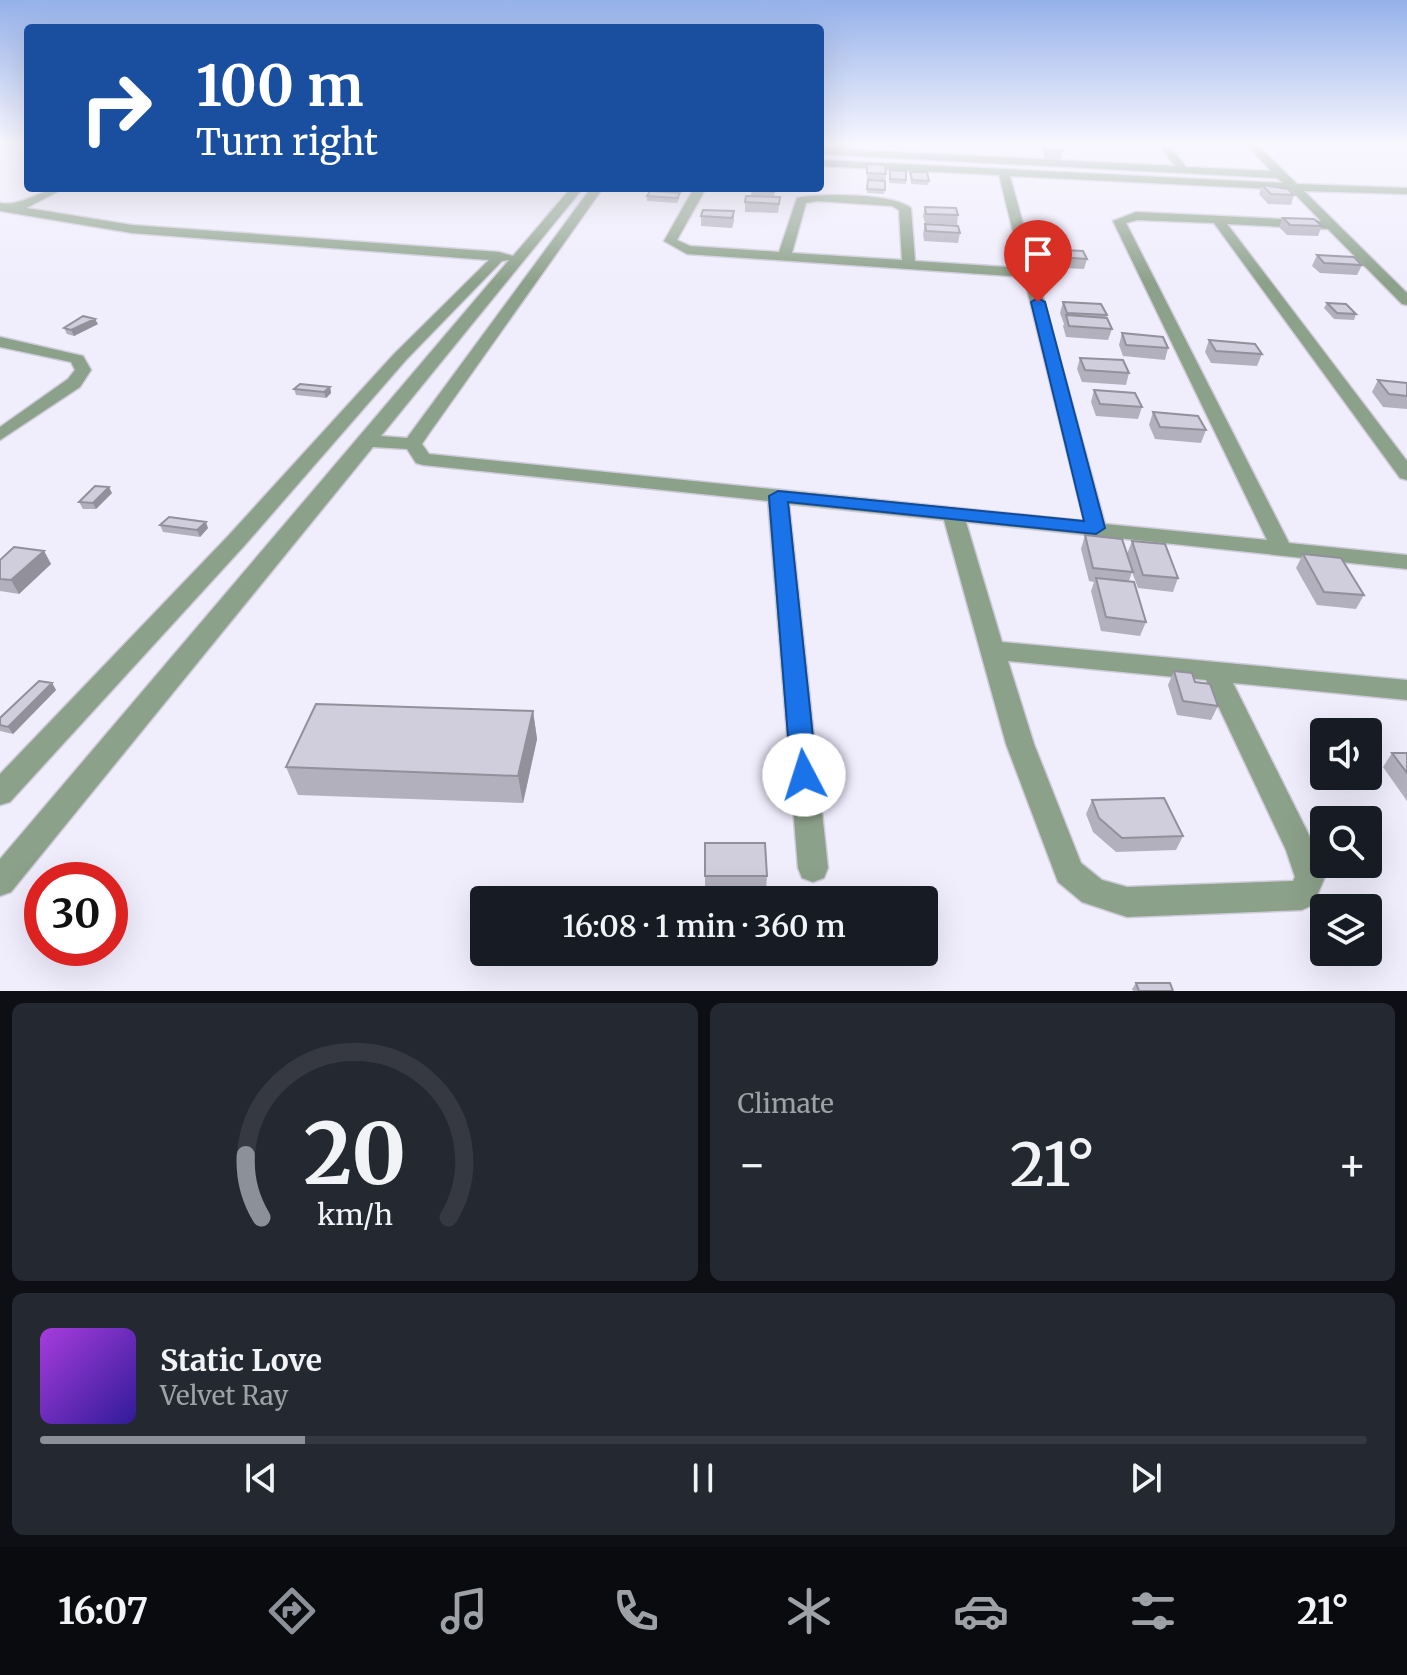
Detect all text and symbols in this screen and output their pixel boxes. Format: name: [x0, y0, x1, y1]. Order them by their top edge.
text: 100 m: [196, 51, 364, 121]
icon: right: [64, 56, 168, 160]
text: Turn right: [196, 120, 378, 165]
pin: [1004, 220, 1072, 302]
icon: arrive: [1016, 232, 1060, 276]
map controls: [1310, 718, 1382, 966]
button: sound: [1310, 718, 1382, 790]
position arrow: [762, 733, 846, 817]
button: search: [1310, 806, 1382, 878]
speed limit sign: 30: [24, 862, 128, 966]
button: layers: [1310, 894, 1382, 966]
text: 16:08 · 1 min · 360 m: [562, 907, 846, 945]
text: Climate: [738, 1087, 834, 1120]
text: 20: [303, 1102, 406, 1207]
text: 21°: [1010, 1127, 1095, 1202]
text: −: [738, 1137, 767, 1192]
text: +: [1338, 1137, 1367, 1192]
text: km/h: [317, 1197, 393, 1233]
text: Static Love: [160, 1341, 322, 1379]
text: Velvet Ray: [160, 1379, 288, 1412]
icon: previous: [239, 1456, 283, 1500]
icon: pause: [681, 1456, 725, 1500]
icon: next: [1124, 1456, 1168, 1500]
icon: directions: [264, 1583, 320, 1639]
icon: music: [436, 1583, 492, 1639]
icon: phone: [608, 1583, 664, 1639]
icon: climate: [781, 1583, 837, 1639]
icon: car: [953, 1583, 1009, 1639]
icon: filters: [1125, 1583, 1181, 1639]
text: 16:07: [58, 1589, 148, 1634]
text: 21°: [1297, 1589, 1349, 1634]

